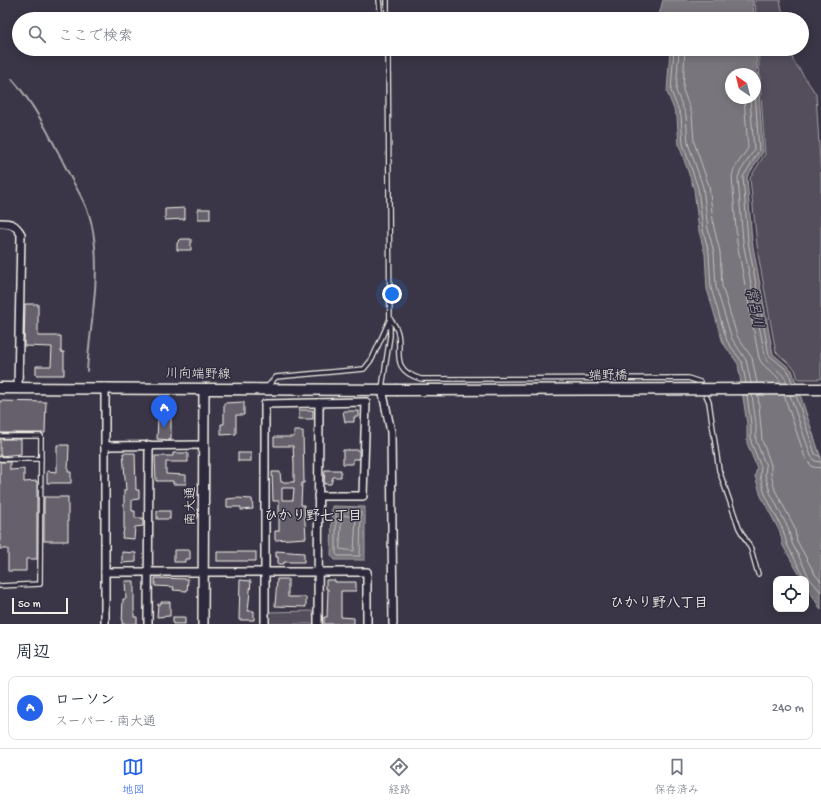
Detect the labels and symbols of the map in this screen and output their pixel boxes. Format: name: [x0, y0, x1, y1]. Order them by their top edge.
north arrow: [725, 68, 761, 104]
your location: [382, 284, 402, 304]
water label: 常呂川: [740, 285, 767, 330]
street label: 川向端野線: [165, 366, 232, 383]
street label: 端野橋: [588, 368, 628, 384]
pin: A: [151, 395, 177, 428]
street label: 南大通: [183, 486, 199, 526]
district label: ひかり野七丁目: [264, 508, 362, 526]
district label: ひかり野八丁目: [610, 595, 708, 613]
scale bar: [12, 596, 68, 615]

